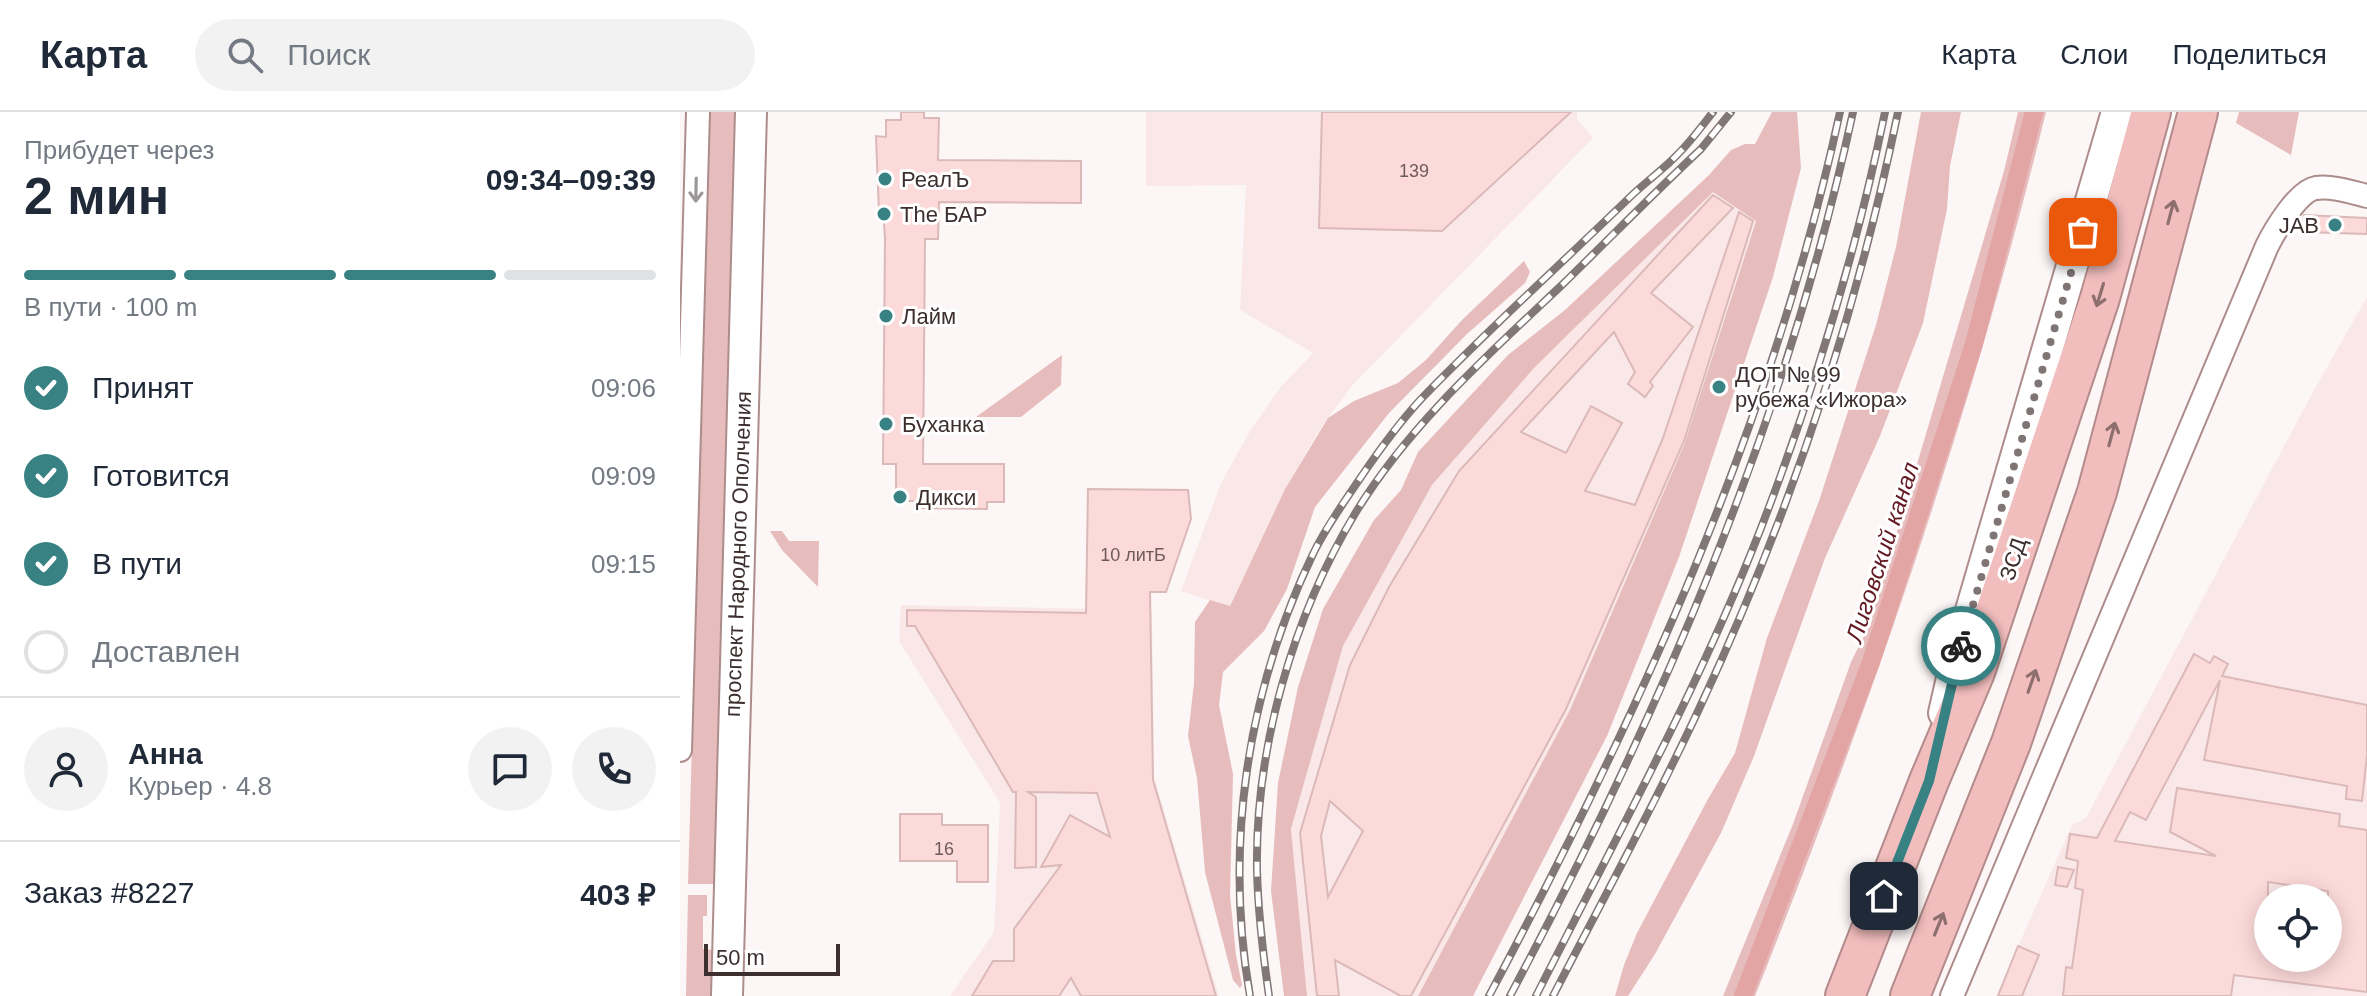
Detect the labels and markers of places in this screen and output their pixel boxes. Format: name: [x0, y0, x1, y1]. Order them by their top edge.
place label: РеалЪ: [901, 167, 969, 192]
marker: РеалЪ: [876, 170, 894, 188]
pin: [2049, 198, 2117, 266]
place label: The БАР: [900, 202, 987, 227]
marker: The БАР: [875, 205, 893, 223]
place label: JAB: [2279, 213, 2319, 238]
marker: JAB: [2326, 216, 2344, 234]
place label: Лайм: [902, 304, 956, 329]
marker: Лайм: [877, 307, 895, 325]
place label: ДОТ № 99 рубежа «Ижора»: [1735, 362, 1907, 412]
marker: ДОТ № 99 рубежа «Ижора»: [1710, 378, 1728, 396]
place label: Буханка: [902, 412, 985, 437]
marker: Буханка: [877, 415, 895, 433]
place label: Дикси: [916, 485, 976, 510]
marker: Дикси: [891, 488, 909, 506]
pin: [1850, 862, 1918, 930]

